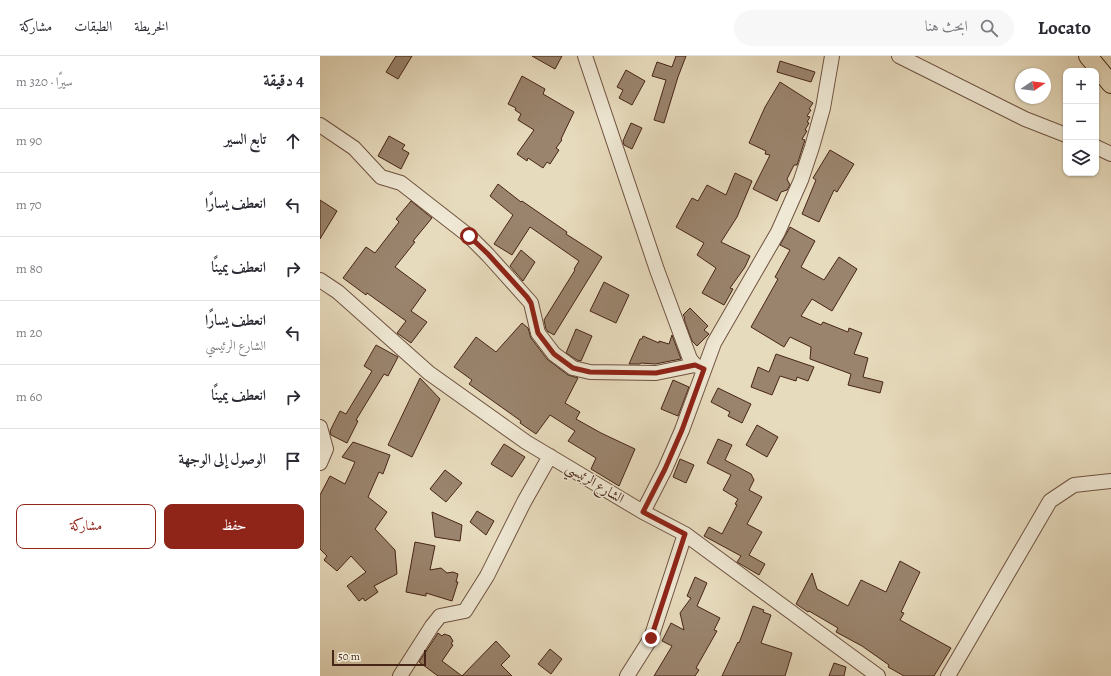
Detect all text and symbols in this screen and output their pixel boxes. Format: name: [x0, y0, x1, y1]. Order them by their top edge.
search box: [734, 10, 1014, 46]
text: Locato: [1038, 15, 1091, 41]
text: ابحث هنا: [925, 16, 968, 36]
text: مشاركة: [20, 17, 52, 36]
text: الطبقات: [74, 17, 112, 36]
text: الخريطة: [134, 17, 168, 36]
icon: search: [978, 17, 1000, 39]
north arrow: [1015, 68, 1051, 104]
map controls: [1063, 68, 1099, 176]
button: +: [1063, 68, 1099, 104]
text: 4 دقيقة: [263, 69, 304, 92]
text: سيرًا · 320 m: [16, 73, 73, 90]
button: −: [1063, 104, 1099, 140]
text: تابع السير: [224, 129, 266, 149]
icon: ahead: [282, 130, 304, 152]
text: 90 m: [16, 132, 42, 149]
button: layers: [1063, 140, 1099, 176]
text: انعطف يسارًا: [205, 193, 266, 213]
icon: left: [282, 194, 304, 216]
text: 70 m: [16, 196, 42, 213]
route start: [460, 227, 478, 245]
text: انعطف يمينًا: [211, 257, 266, 277]
icon: right: [282, 258, 304, 280]
text: 80 m: [16, 260, 43, 277]
text: انعطف يسارًا: [205, 310, 266, 330]
icon: left: [282, 322, 304, 344]
text: 20 m: [16, 324, 43, 341]
text: الشارع الرئيسي: [206, 337, 266, 354]
text: انعطف يمينًا: [211, 385, 266, 405]
icon: right: [282, 386, 304, 408]
text: 60 m: [16, 388, 42, 405]
text: الوصول إلى الوجهة: [179, 449, 266, 469]
icon: arrive: [282, 450, 304, 472]
street label: الشارع الرئيسي: [560, 458, 628, 511]
button: مشاركة: [16, 504, 156, 549]
button: حفظ: [164, 504, 304, 549]
route end: [642, 629, 660, 647]
scale bar: [332, 648, 426, 667]
text: 50 m: [338, 649, 360, 664]

